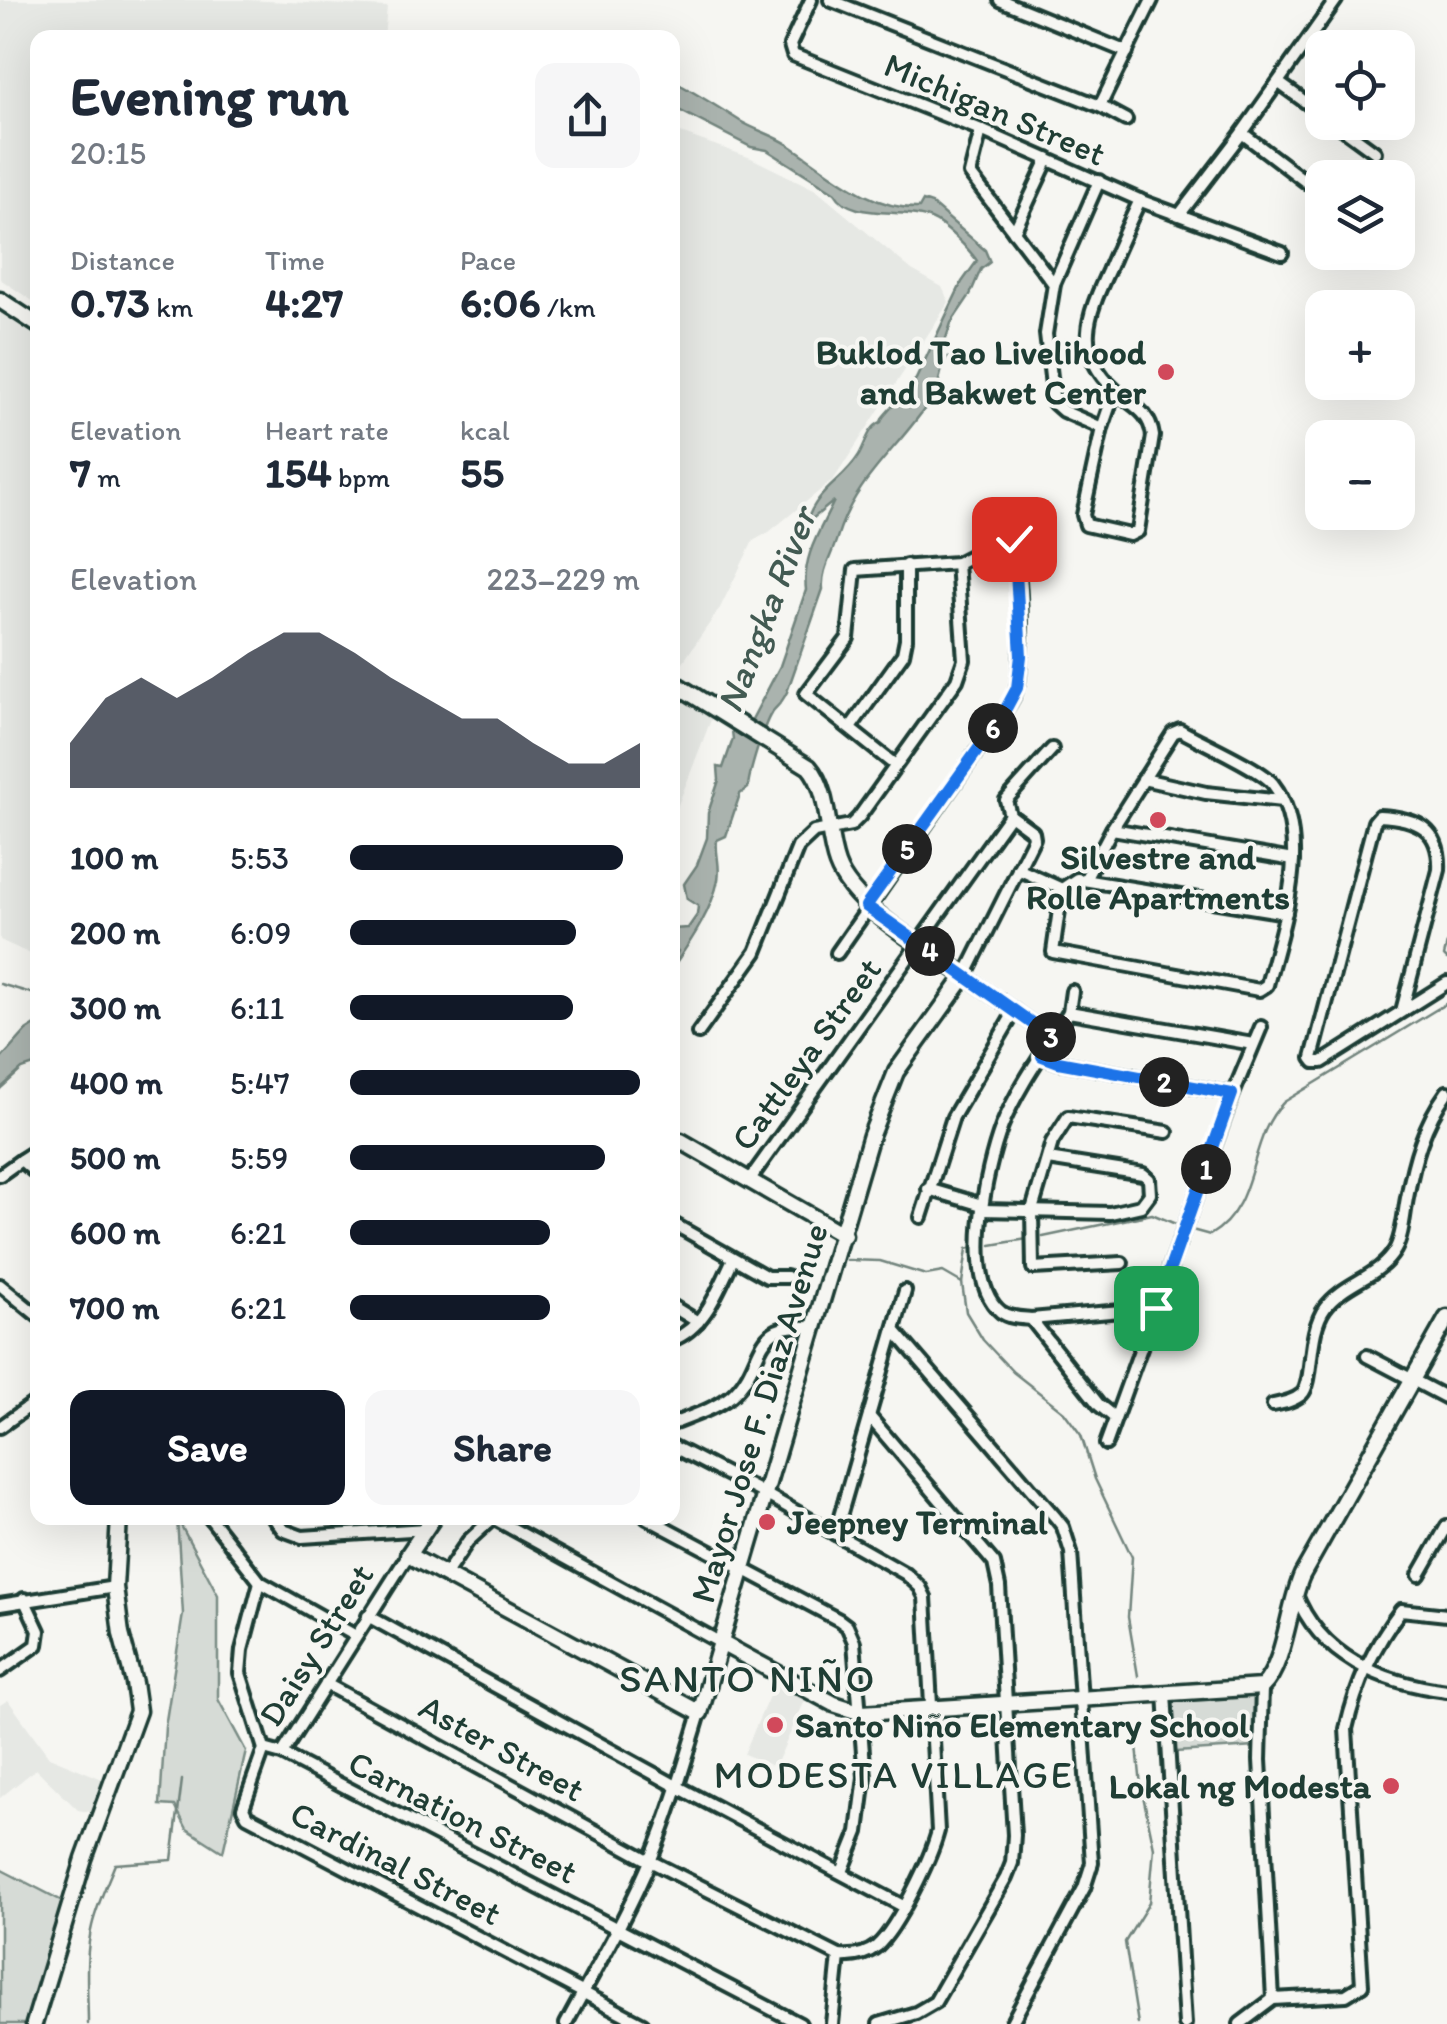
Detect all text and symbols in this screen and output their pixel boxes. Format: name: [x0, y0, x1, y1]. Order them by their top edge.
map controls: [1305, 30, 1415, 530]
button: locate: [1305, 30, 1415, 140]
street label: Michigan Street: [878, 43, 1112, 175]
text: Evening run: [70, 63, 349, 129]
button: share: [535, 63, 640, 168]
text: 20:15: [70, 134, 146, 172]
button: layers: [1305, 160, 1415, 270]
text: Distance: [70, 243, 175, 277]
text: Time: [265, 243, 325, 277]
text: Pace: [460, 243, 516, 277]
text: 0.73: [70, 277, 150, 328]
text: 4:27: [265, 277, 343, 328]
text: 6:06: [460, 277, 541, 328]
text: km: [150, 290, 193, 324]
text: /km: [541, 290, 596, 324]
button: +: [1305, 290, 1415, 400]
place label: Buklod Tao Livelihood and Bakwet Center: [816, 331, 1147, 413]
marker: Buklod Tao Livelihood and Bakwet Center: [1155, 361, 1177, 383]
text: Elevation: [70, 413, 181, 447]
text: Heart rate: [265, 413, 389, 447]
text: kcal: [460, 413, 510, 447]
button: −: [1305, 420, 1415, 530]
text: 7: [70, 447, 91, 498]
text: 154: [265, 447, 332, 498]
text: 55: [460, 447, 504, 498]
text: m: [91, 460, 121, 494]
text: bpm: [332, 460, 390, 494]
pin: [972, 497, 1057, 582]
water label: Nangka River: [706, 498, 827, 719]
icon: check: [987, 512, 1042, 567]
text: Elevation: [70, 560, 197, 598]
text: 223–229 m: [487, 560, 640, 598]
pin: 6: [968, 703, 1018, 753]
text: 6: [986, 711, 1000, 745]
marker: Silvestre and Rolle Apartments: [1147, 809, 1169, 831]
pin: 5: [882, 824, 932, 874]
text: 5: [900, 832, 914, 866]
place label: Silvestre and Rolle Apartments: [1026, 836, 1290, 918]
text: 100 m: [70, 839, 158, 877]
text: 5:53: [230, 839, 289, 877]
text: 200 m: [70, 914, 160, 952]
text: 6:09: [230, 914, 291, 952]
pin: 4: [905, 926, 955, 976]
text: 4: [922, 934, 938, 968]
street label: Cattleya Street: [722, 950, 890, 1158]
text: 300 m: [70, 989, 161, 1027]
text: 6:11: [230, 989, 284, 1027]
pin: 3: [1026, 1012, 1076, 1062]
text: 3: [1043, 1020, 1059, 1054]
pin: 2: [1139, 1057, 1189, 1107]
text: 400 m: [70, 1064, 163, 1102]
text: 5:47: [230, 1064, 290, 1102]
text: 2: [1157, 1065, 1171, 1099]
text: 500 m: [70, 1139, 160, 1177]
text: 5:59: [230, 1139, 288, 1177]
pin: 1: [1181, 1144, 1231, 1194]
text: 1: [1200, 1152, 1213, 1186]
text: 600 m: [70, 1214, 160, 1252]
text: 6:21: [230, 1214, 286, 1252]
street label: Mayor Jose F. Diaz Avenue: [681, 1218, 837, 1608]
pin: [1114, 1266, 1199, 1351]
icon: arrive: [1129, 1281, 1184, 1336]
text: 700 m: [70, 1289, 159, 1327]
text: 6:21: [230, 1289, 286, 1327]
button: Save: [70, 1390, 345, 1505]
button: Share: [365, 1390, 640, 1505]
place label: Jeepney Terminal: [786, 1501, 1048, 1543]
marker: Jeepney Terminal: [756, 1511, 778, 1533]
street label: Daisy Street: [250, 1556, 382, 1734]
district label: SANTO NIÑO: [619, 1654, 877, 1702]
street label: Aster Street: [412, 1685, 592, 1811]
place label: Santo Niño Elementary School: [795, 1704, 1249, 1746]
marker: Santo Niño Elementary School: [764, 1714, 786, 1736]
street label: Carnation Street: [341, 1741, 585, 1893]
district label: MODESTA VILLAGE: [714, 1752, 1074, 1798]
place label: Lokal ng Modesta: [1109, 1765, 1372, 1807]
marker: Lokal ng Modesta: [1380, 1775, 1402, 1797]
street label: Cardinal Street: [283, 1792, 509, 1934]

